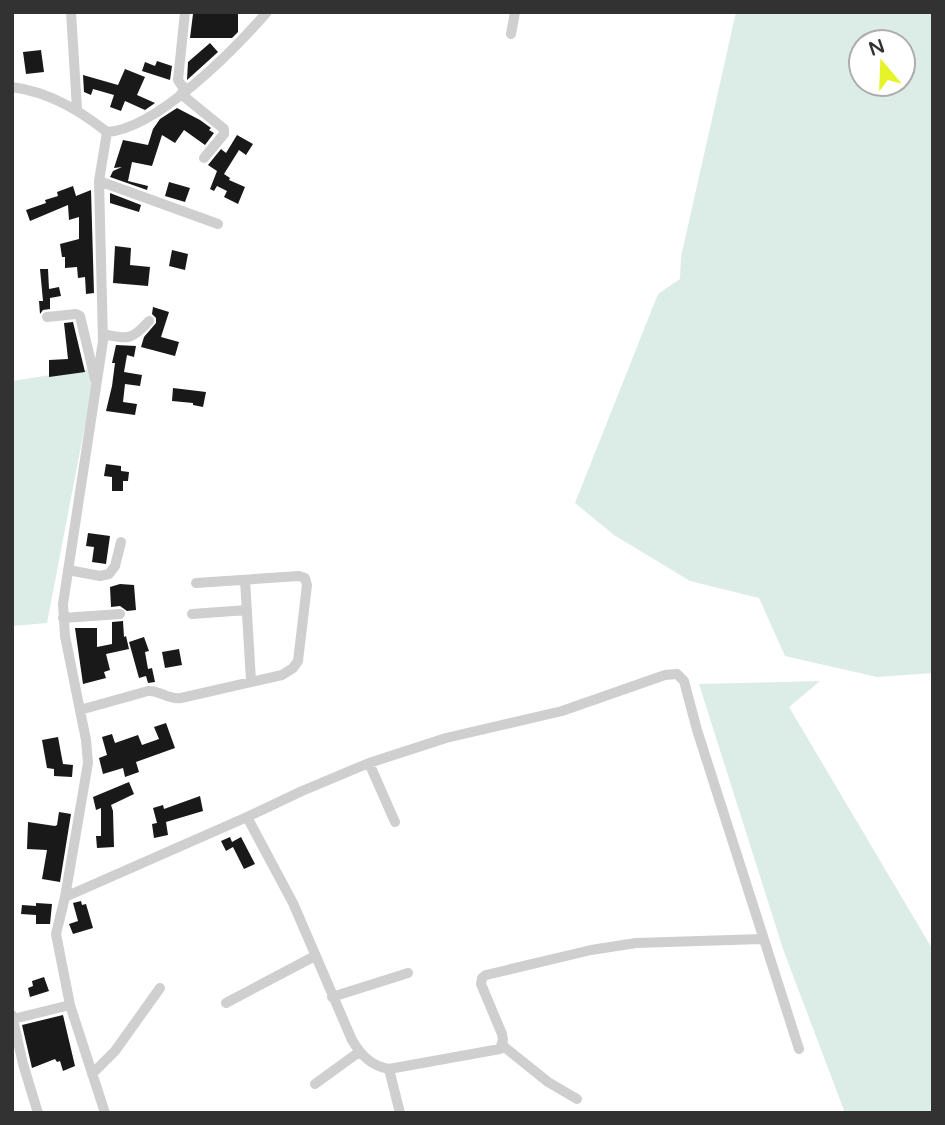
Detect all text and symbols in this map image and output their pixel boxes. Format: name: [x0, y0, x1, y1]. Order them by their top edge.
north arrow: [847, 28, 917, 98]
text: N: [866, 35, 888, 61]

